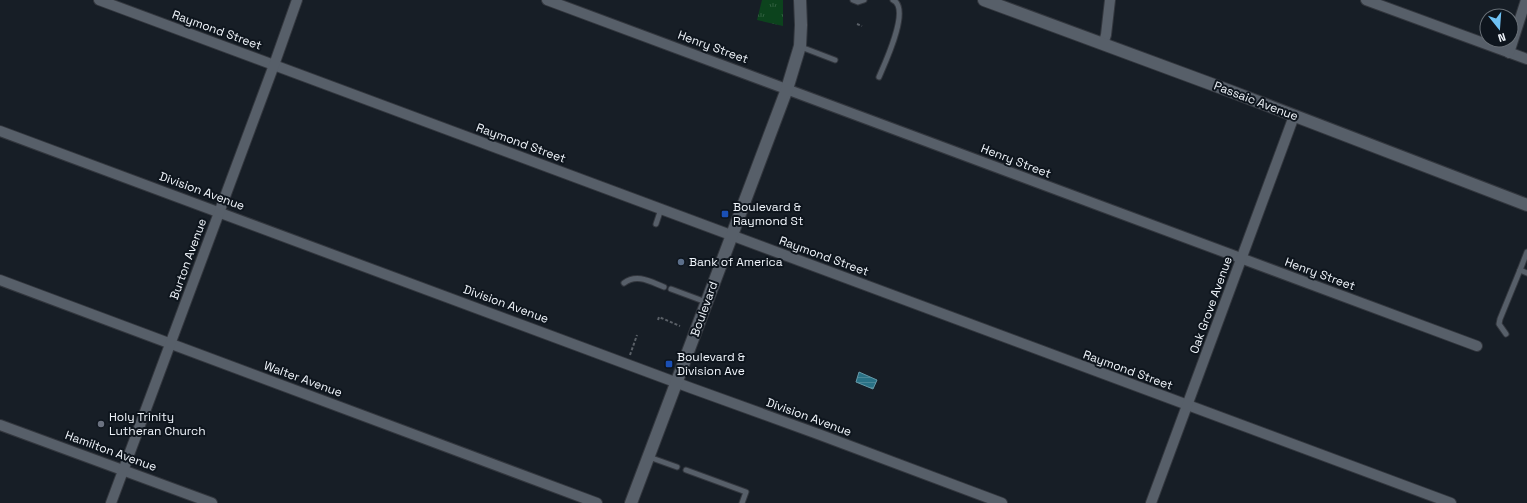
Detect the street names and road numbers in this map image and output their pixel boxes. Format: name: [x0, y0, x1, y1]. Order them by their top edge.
street label: Raymond Street: [170, 6, 264, 54]
street label: Henry Street: [676, 27, 750, 67]
street label: Passaic Avenue: [1212, 78, 1300, 124]
street label: Raymond Street: [474, 119, 568, 167]
street label: Henry Street: [979, 140, 1053, 182]
street label: Division Avenue: [157, 168, 247, 214]
street label: Burton Avenue: [166, 216, 210, 302]
street label: Raymond Street: [777, 232, 871, 280]
street label: Oak Grove Avenue: [1186, 254, 1236, 356]
street label: Henry Street: [1283, 254, 1357, 294]
street label: Boulevard: [687, 279, 721, 339]
street label: Division Avenue: [461, 281, 551, 327]
street label: Raymond Street: [1081, 346, 1175, 394]
street label: Walter Avenue: [262, 357, 344, 401]
street label: Division Avenue: [764, 394, 854, 440]
street label: Hamilton Avenue: [63, 427, 159, 475]

